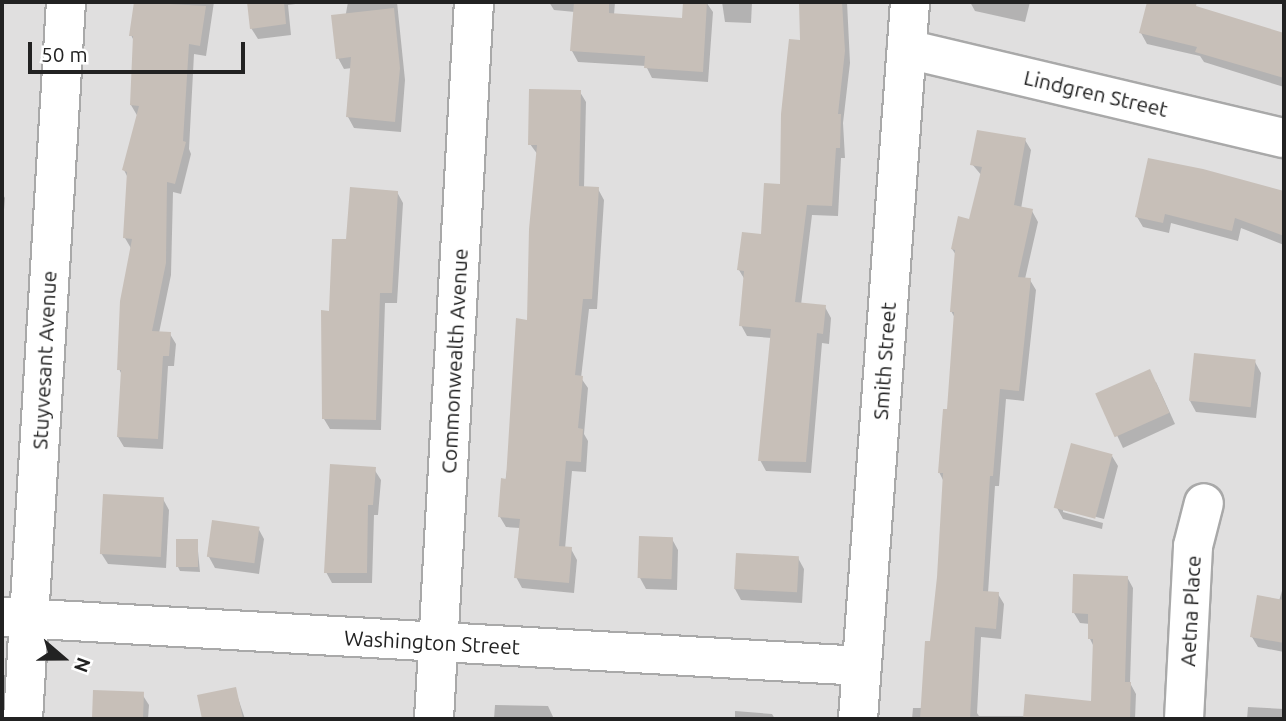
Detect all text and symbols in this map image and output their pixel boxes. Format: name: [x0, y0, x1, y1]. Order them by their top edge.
scale bar: [32, 28, 248, 72]
text: 50 m: [41, 42, 88, 66]
street label: Lindgren Street: [1021, 64, 1171, 122]
street label: Commonwealth Avenue: [436, 248, 472, 474]
street label: Stuyvesant Avenue: [27, 270, 61, 450]
street label: Smith Street: [867, 301, 901, 421]
street label: Aetna Place: [1175, 555, 1205, 667]
north arrow: [28, 623, 98, 693]
street label: Washington Street: [343, 625, 521, 659]
text: N: [70, 655, 95, 676]

